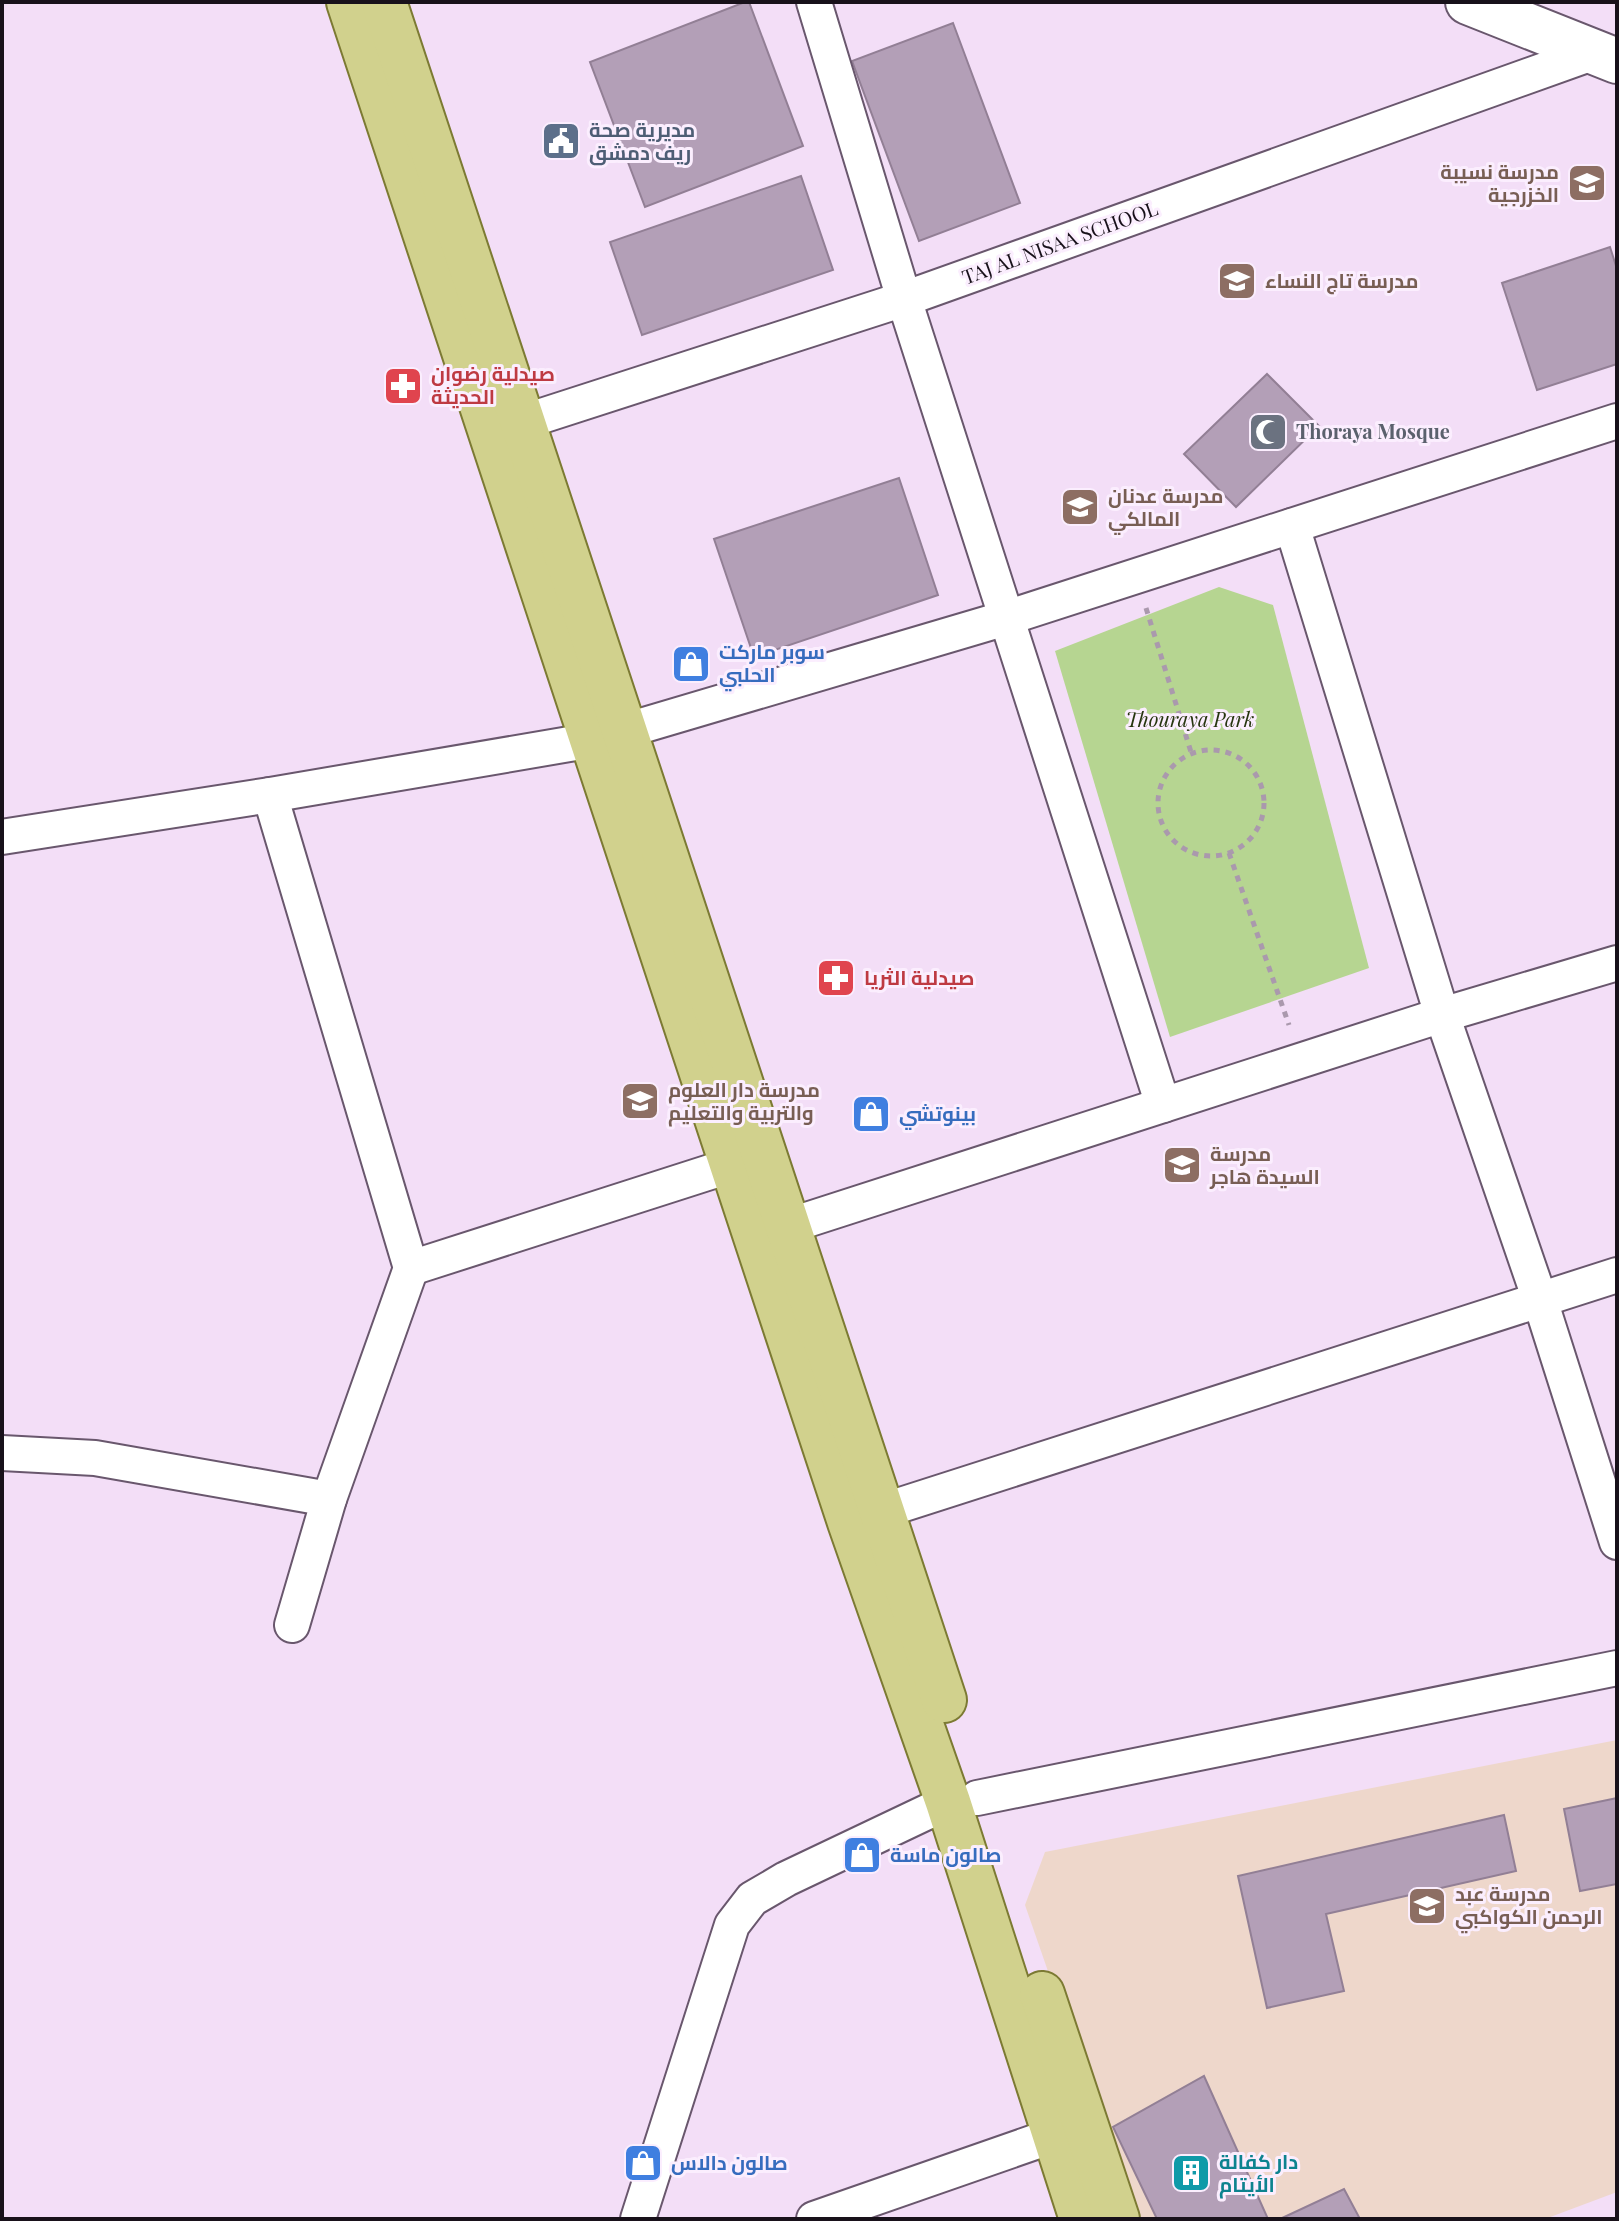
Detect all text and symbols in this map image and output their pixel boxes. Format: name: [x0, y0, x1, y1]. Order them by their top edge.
place label: مديرية صحة ريف دمشق: [589, 115, 695, 166]
public building icon: مديرية صحة ريف دمشق: [540, 120, 582, 162]
place label: مدرسة نسيبة الخزرجية: [1440, 157, 1559, 207]
school or university icon: مدرسة نسيبة الخزرجية: [1566, 162, 1608, 204]
street label: TAJ AL NISAA SCHOOL: [958, 194, 1161, 290]
school or university icon: مدرسة تاج النساء: [1216, 260, 1258, 302]
place label: مدرسة تاج النساء: [1265, 266, 1419, 295]
place label: صيدلية رضوان الحديثة: [431, 359, 555, 409]
pharmacy icon: صيدلية رضوان الحديثة: [382, 365, 424, 407]
mosque icon: Thoraya Mosque: [1247, 411, 1289, 453]
place label: Thoraya Mosque: [1296, 417, 1450, 444]
place label: مدرسة عدنان المالكي: [1108, 481, 1223, 535]
school or university icon: مدرسة عدنان المالكي: [1059, 486, 1101, 528]
place label: سوبر ماركت الحلبي: [719, 637, 825, 692]
shop icon: سوبر ماركت الحلبي: [670, 643, 712, 685]
park label: Thouraya Park: [1126, 705, 1254, 732]
pharmacy icon: صيدلية الثريا: [815, 957, 857, 999]
place label: صيدلية الثريا: [864, 963, 974, 990]
place label: مدرسة دار العلوم والتربية والتعليم: [668, 1075, 820, 1127]
school or university icon: مدرسة دار العلوم والتربية والتعليم: [619, 1080, 661, 1122]
shop icon: بينوتشي: [850, 1093, 892, 1135]
place label: بينوتشي: [899, 1099, 976, 1130]
place label: مدرسة السيدة هاجر: [1209, 1139, 1320, 1189]
school or university icon: مدرسة السيدة هاجر: [1161, 1144, 1203, 1186]
shop icon: صالون ماسة: [841, 1834, 883, 1876]
place label: صالون ماسة: [890, 1840, 1002, 1867]
place label: مدرسة عبد الرحمن الكواكبي: [1455, 1879, 1602, 1934]
school or university icon: مدرسة عبد الرحمن الكواكبي: [1406, 1885, 1448, 1927]
shop icon: صالون دالاس: [622, 2142, 664, 2184]
place label: دار كفالة الأيتام: [1219, 2147, 1298, 2199]
place label: صالون دالاس: [671, 2148, 788, 2175]
building icon: دار كفالة الأيتام: [1170, 2152, 1212, 2194]

